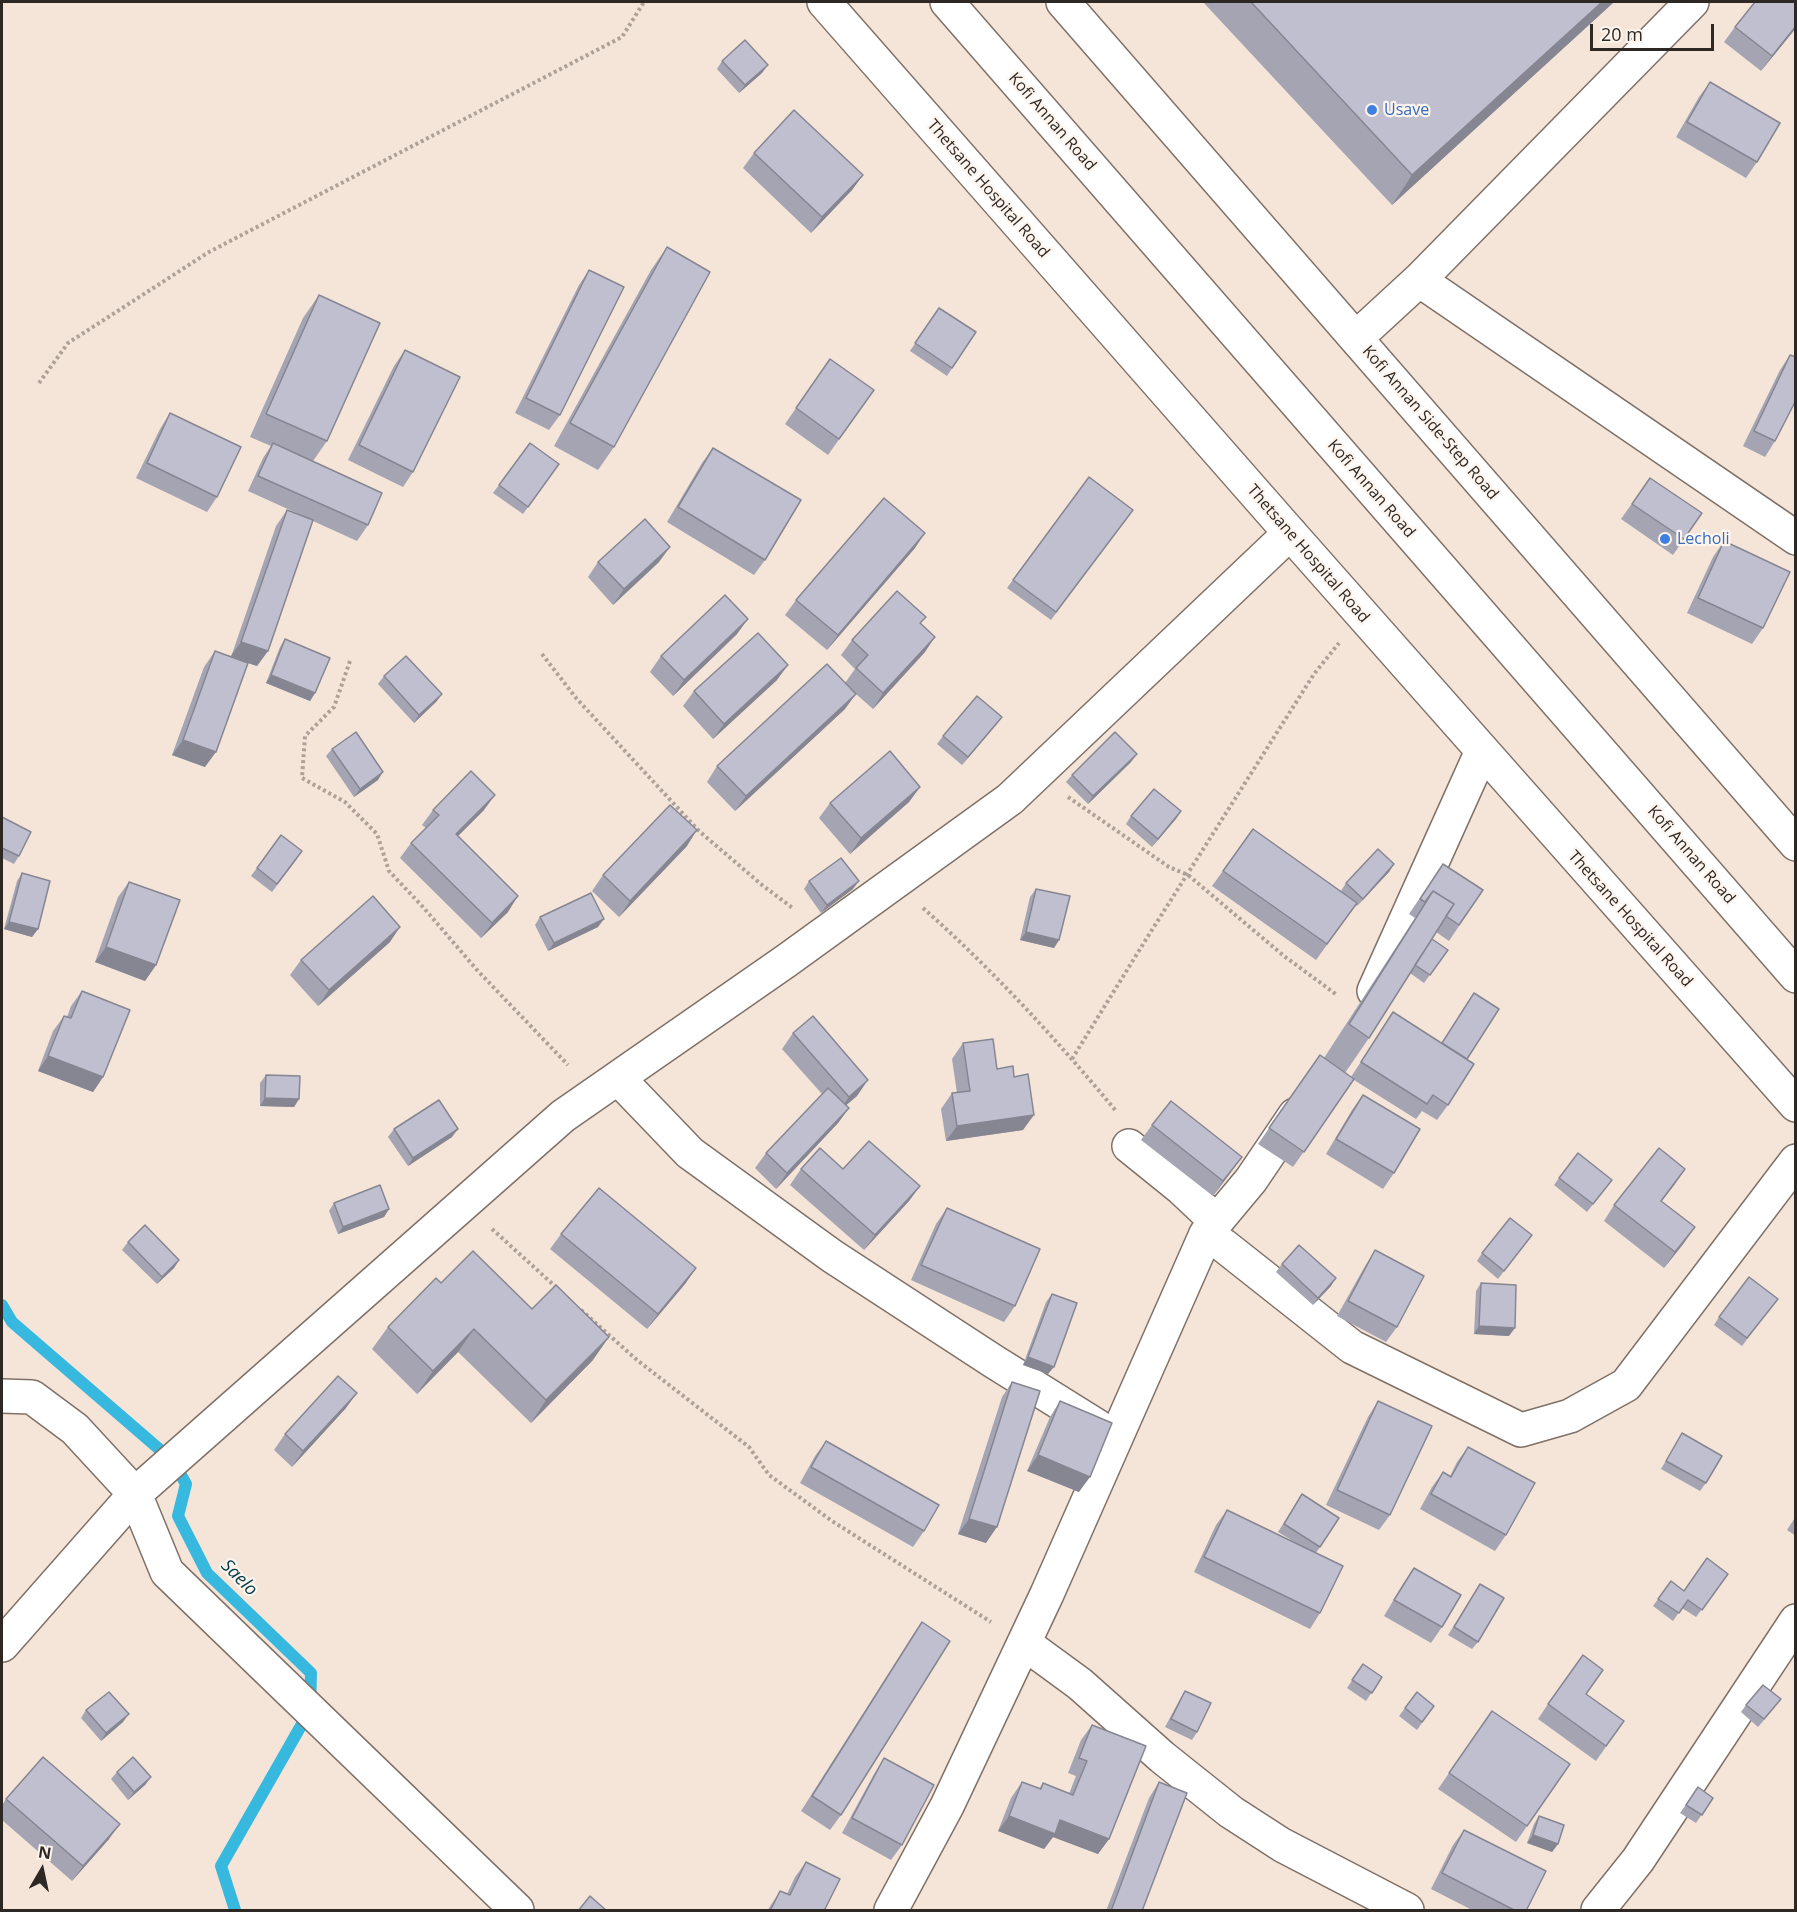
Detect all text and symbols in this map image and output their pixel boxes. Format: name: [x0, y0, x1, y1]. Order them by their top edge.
scale bar: [1593, 12, 1718, 50]
text: 20 m: [1601, 22, 1643, 46]
street label: Kofi Annan Road: [1004, 69, 1100, 175]
place label: Usave: [1384, 100, 1429, 120]
marker: Usave: [1365, 103, 1379, 117]
street label: Thetsane Hospital Road: [923, 116, 1053, 262]
street label: Kofi Annan Side-Step Road: [1358, 342, 1502, 504]
street label: Kofi Annan Road: [1323, 436, 1419, 542]
street label: Thetsane Hospital Road: [1243, 481, 1373, 627]
place label: Lecholi: [1677, 529, 1730, 549]
marker: Lecholi: [1658, 532, 1672, 546]
street label: Kofi Annan Road: [1643, 802, 1739, 908]
street label: Thetsane Hospital Road: [1564, 847, 1696, 991]
water label: Saelo: [216, 1555, 262, 1601]
north arrow: [12, 1840, 72, 1900]
text: N: [37, 1840, 53, 1864]

